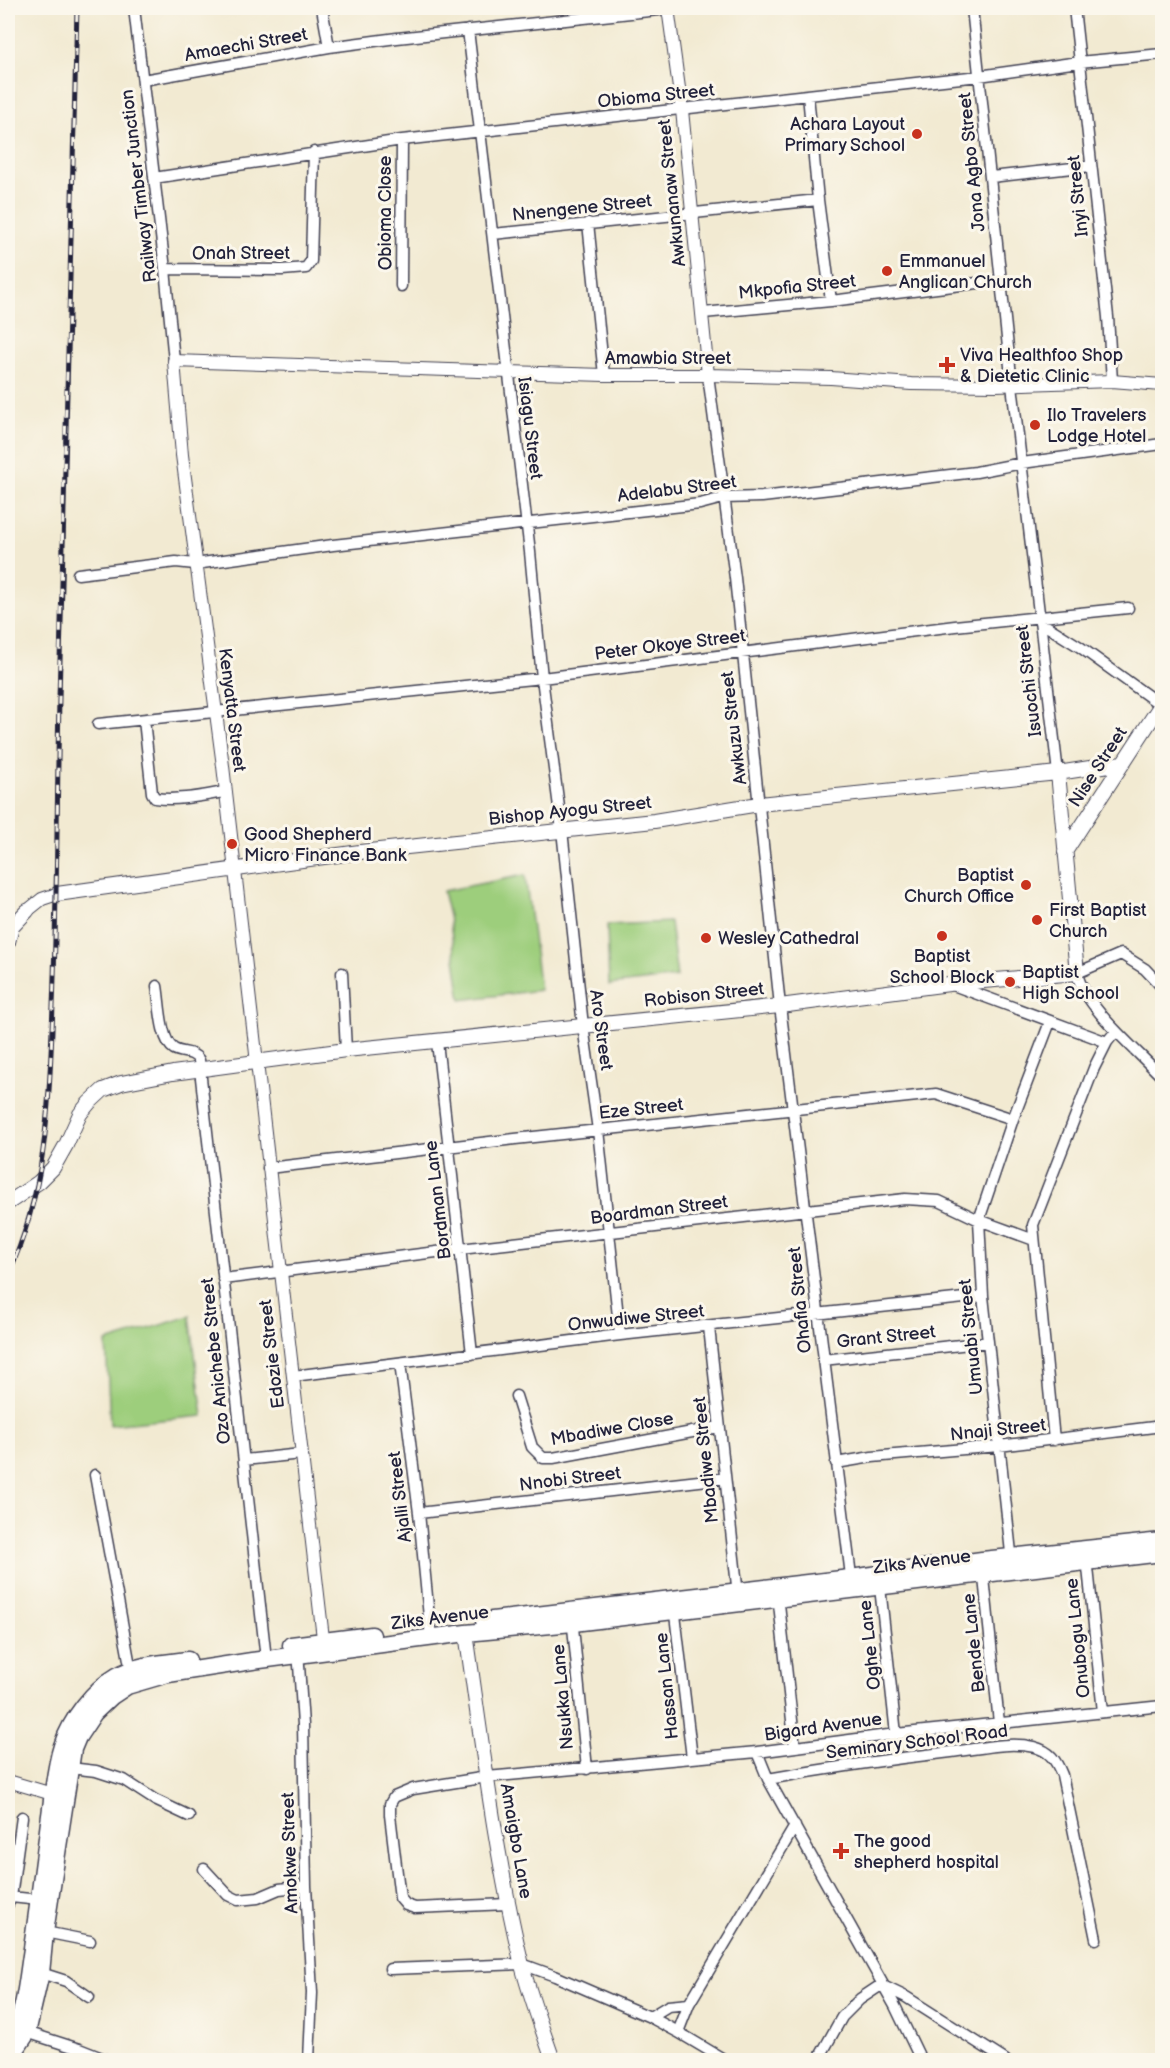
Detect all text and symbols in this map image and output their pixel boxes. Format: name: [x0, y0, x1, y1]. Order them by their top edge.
street label: Amaechi Street: [183, 24, 310, 66]
street label: Obioma Street: [597, 79, 716, 113]
street label: Railway Timber Junction: [117, 88, 161, 284]
street label: Jona Agbo Street: [954, 91, 990, 233]
place label: Achara Layout Primary School: [784, 114, 905, 156]
street label: Awkunanaw Street: [654, 118, 690, 268]
marker: Achara Layout Primary School: [910, 127, 924, 141]
street label: Inyi Street: [1063, 154, 1093, 238]
street label: Obioma Close: [375, 155, 396, 270]
street label: Nnengene Street: [511, 190, 653, 226]
street label: Onah Street: [192, 243, 290, 264]
place label: Emmanuel Anglican Church: [899, 251, 1032, 293]
marker: Emmanuel Anglican Church: [880, 264, 894, 278]
street label: Mkpofia Street: [737, 270, 857, 304]
place label: Viva Healthfoo Shop & Dietetic Clinic: [960, 345, 1123, 387]
street label: Amawbia Street: [605, 348, 732, 369]
marker: Viva Healthfoo Shop & Dietetic Clinic: [938, 356, 956, 374]
street label: Isiagu Street: [513, 375, 547, 481]
place label: Ilo Travelers Lodge Hotel: [1047, 405, 1146, 447]
marker: Ilo Travelers Lodge Hotel: [1028, 418, 1042, 432]
street label: Adelabu Street: [616, 471, 738, 507]
street label: Isuochi Street: [1012, 623, 1046, 738]
street label: Peter Okoye Street: [593, 625, 747, 665]
street label: Kenyatta Street: [214, 647, 250, 774]
street label: Awkuzu Street: [717, 670, 751, 786]
street label: Nise Street: [1064, 723, 1132, 811]
street label: Bishop Ayogu Street: [487, 792, 653, 830]
place label: Good Shepherd Micro Finance Bank: [244, 824, 407, 866]
marker: Good Shepherd Micro Finance Bank: [225, 837, 239, 851]
place label: Baptist Church Office: [904, 865, 1014, 907]
marker: Baptist Church Office: [1019, 878, 1033, 892]
place label: First Baptist Church: [1049, 900, 1147, 942]
marker: First Baptist Church: [1030, 913, 1044, 927]
place label: Wesley Cathedral: [718, 928, 859, 949]
marker: Baptist School Block: [935, 929, 949, 943]
marker: Wesley Cathedral: [699, 931, 713, 945]
place label: Baptist School Block: [890, 946, 994, 988]
place label: Baptist High School: [1022, 962, 1119, 1004]
marker: Baptist High School: [1003, 975, 1017, 989]
street label: Robison Street: [643, 978, 766, 1012]
street label: Aro Street: [585, 988, 617, 1072]
street label: Eze Street: [598, 1094, 685, 1124]
street label: Bordman Lane: [420, 1139, 456, 1261]
street label: Boardman Street: [589, 1191, 729, 1229]
street label: Ohafia Street: [784, 1245, 816, 1354]
street label: Ozo Anichebe Street: [197, 1276, 235, 1445]
street label: Umuabi Street: [954, 1278, 988, 1396]
street label: Edozie Street: [255, 1298, 289, 1410]
street label: Onwudiwe Street: [567, 1300, 706, 1336]
street label: Grant Street: [835, 1321, 937, 1353]
street label: Mbadiwe Street: [689, 1395, 723, 1524]
street label: Mbadiwe Close: [549, 1408, 675, 1450]
street label: Nnaji Street: [949, 1414, 1047, 1445]
street label: Ajalli Street: [384, 1450, 416, 1544]
street label: Nnobi Street: [518, 1462, 622, 1496]
street label: Ziks Avenue: [871, 1546, 972, 1579]
street label: Onubogu Lane: [1061, 1577, 1095, 1699]
street label: Bende Lane: [958, 1592, 990, 1694]
street label: Oghe Lane: [855, 1599, 885, 1691]
street label: Ziks Avenue: [389, 1602, 490, 1635]
street label: Hassan Lane: [651, 1631, 683, 1740]
street label: Nsukka Lane: [548, 1643, 578, 1751]
street label: Bigard Avenue: [763, 1708, 884, 1746]
street label: Seminary School Road: [825, 1720, 1009, 1764]
street label: Amaigbo Lane: [496, 1782, 537, 1901]
street label: Amokwe Street: [277, 1791, 303, 1914]
place label: The good shepherd hospital: [854, 1831, 999, 1873]
marker: The good shepherd hospital: [832, 1842, 850, 1860]

